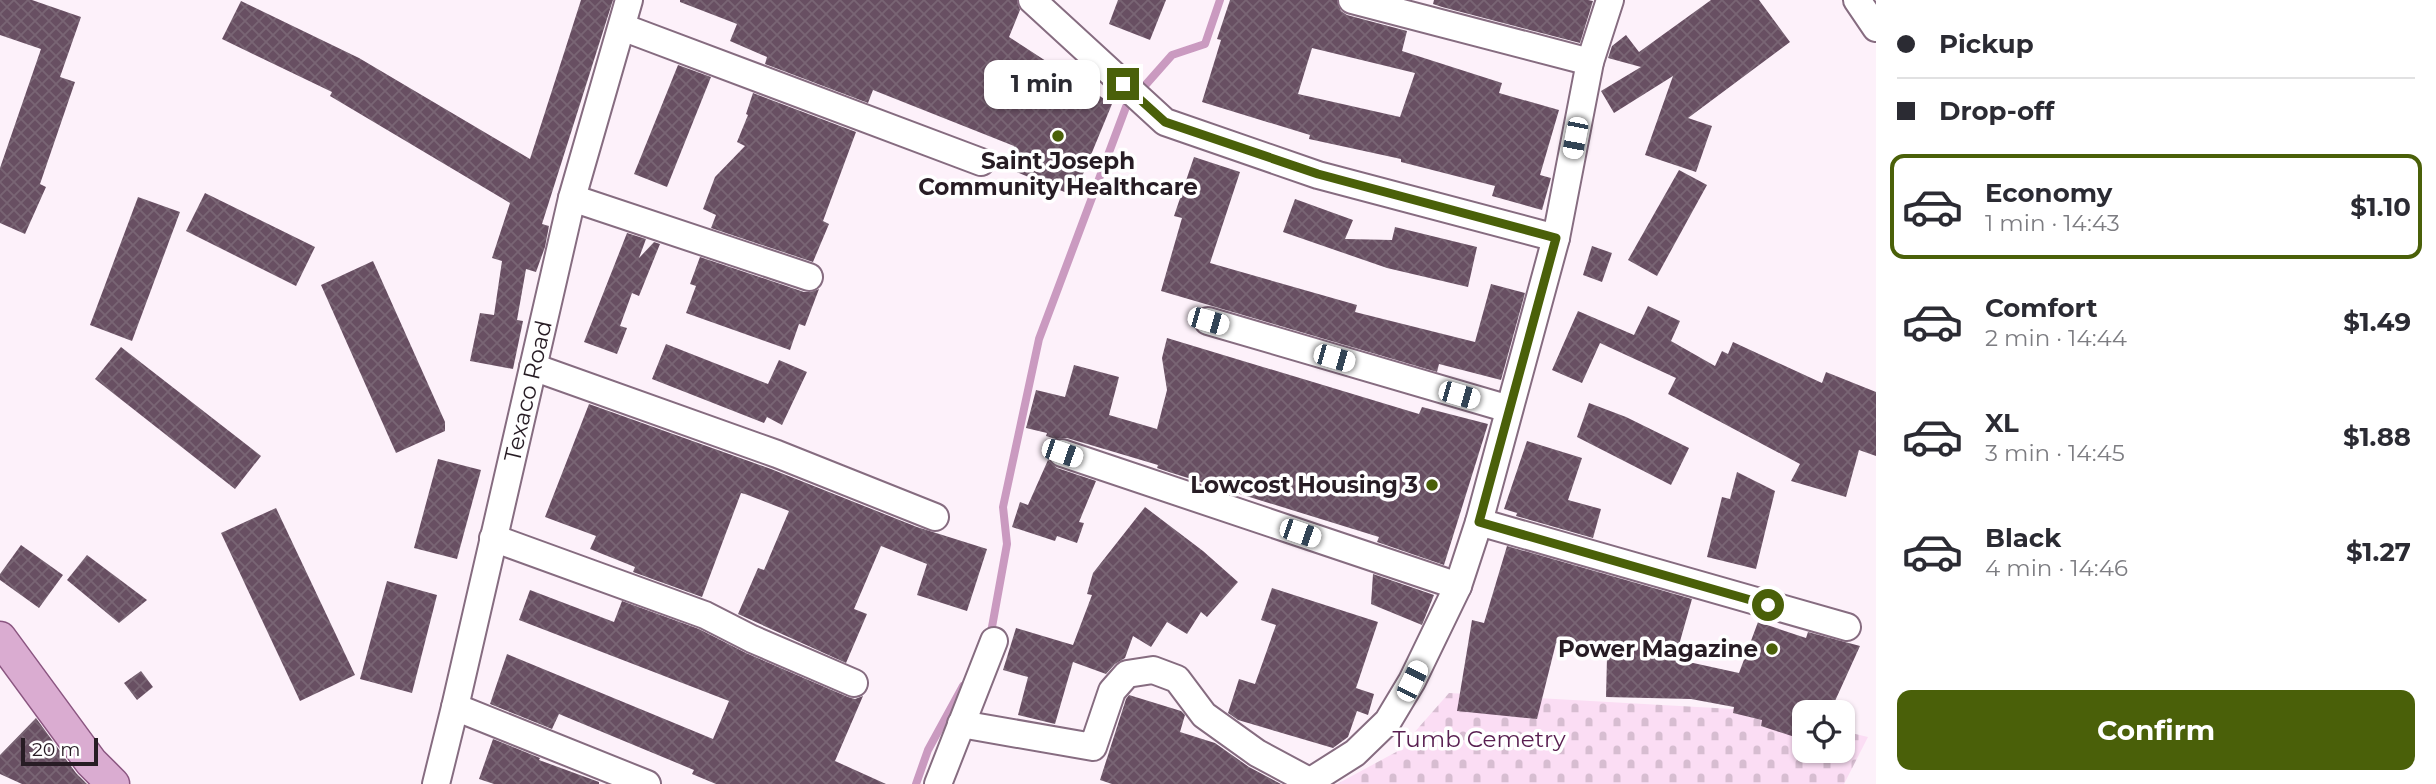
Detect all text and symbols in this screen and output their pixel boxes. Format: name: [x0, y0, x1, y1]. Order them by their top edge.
text: Pickup: [1939, 28, 2034, 60]
callout: 1 min: [983, 60, 1098, 108]
route end: [1107, 68, 1139, 100]
text: 1 min: [1011, 70, 1073, 98]
text: Drop-off: [1939, 95, 2054, 127]
car: [1561, 115, 1590, 161]
marker: Saint Joseph Community Healthcare: [1050, 128, 1066, 144]
place label: Saint Joseph Community Healthcare: [918, 147, 1198, 201]
icon: car: [1901, 175, 1964, 238]
text: Economy: [1985, 177, 2112, 209]
text: $1.10: [2350, 191, 2411, 223]
text: 1 min · 14:43: [1985, 209, 2120, 237]
icon: car: [1901, 290, 1964, 353]
text: Comfort: [1985, 292, 2097, 324]
car: [1185, 305, 1232, 337]
text: $1.49: [2343, 306, 2411, 338]
street label: Texaco Road: [498, 317, 558, 465]
text: 2 min · 14:44: [1985, 324, 2127, 352]
car: [1311, 342, 1358, 374]
car: [1436, 379, 1483, 411]
icon: car: [1901, 405, 1964, 468]
text: XL: [1985, 407, 2019, 439]
text: $1.88: [2343, 421, 2411, 453]
car: [1039, 436, 1086, 470]
text: 3 min · 14:45: [1985, 439, 2125, 467]
place label: Lowcost Housing 3: [1190, 471, 1418, 499]
marker: Lowcost Housing 3: [1424, 477, 1440, 493]
car: [1277, 516, 1324, 550]
icon: car: [1901, 520, 1964, 583]
text: Black: [1985, 522, 2061, 554]
text: $1.27: [2346, 536, 2411, 568]
text: 4 min · 14:46: [1985, 554, 2128, 582]
route start: [1752, 589, 1784, 621]
place label: Power Magazine: [1558, 635, 1758, 663]
marker: Power Magazine: [1764, 641, 1780, 657]
car: [1394, 658, 1431, 704]
button: Confirm: [1897, 690, 2415, 770]
map controls: [1792, 700, 1855, 763]
button: locate: [1792, 700, 1855, 763]
park label: Tumb Cemetry: [1392, 725, 1566, 753]
scale bar: [21, 735, 98, 767]
text: 20 m: [32, 738, 80, 761]

